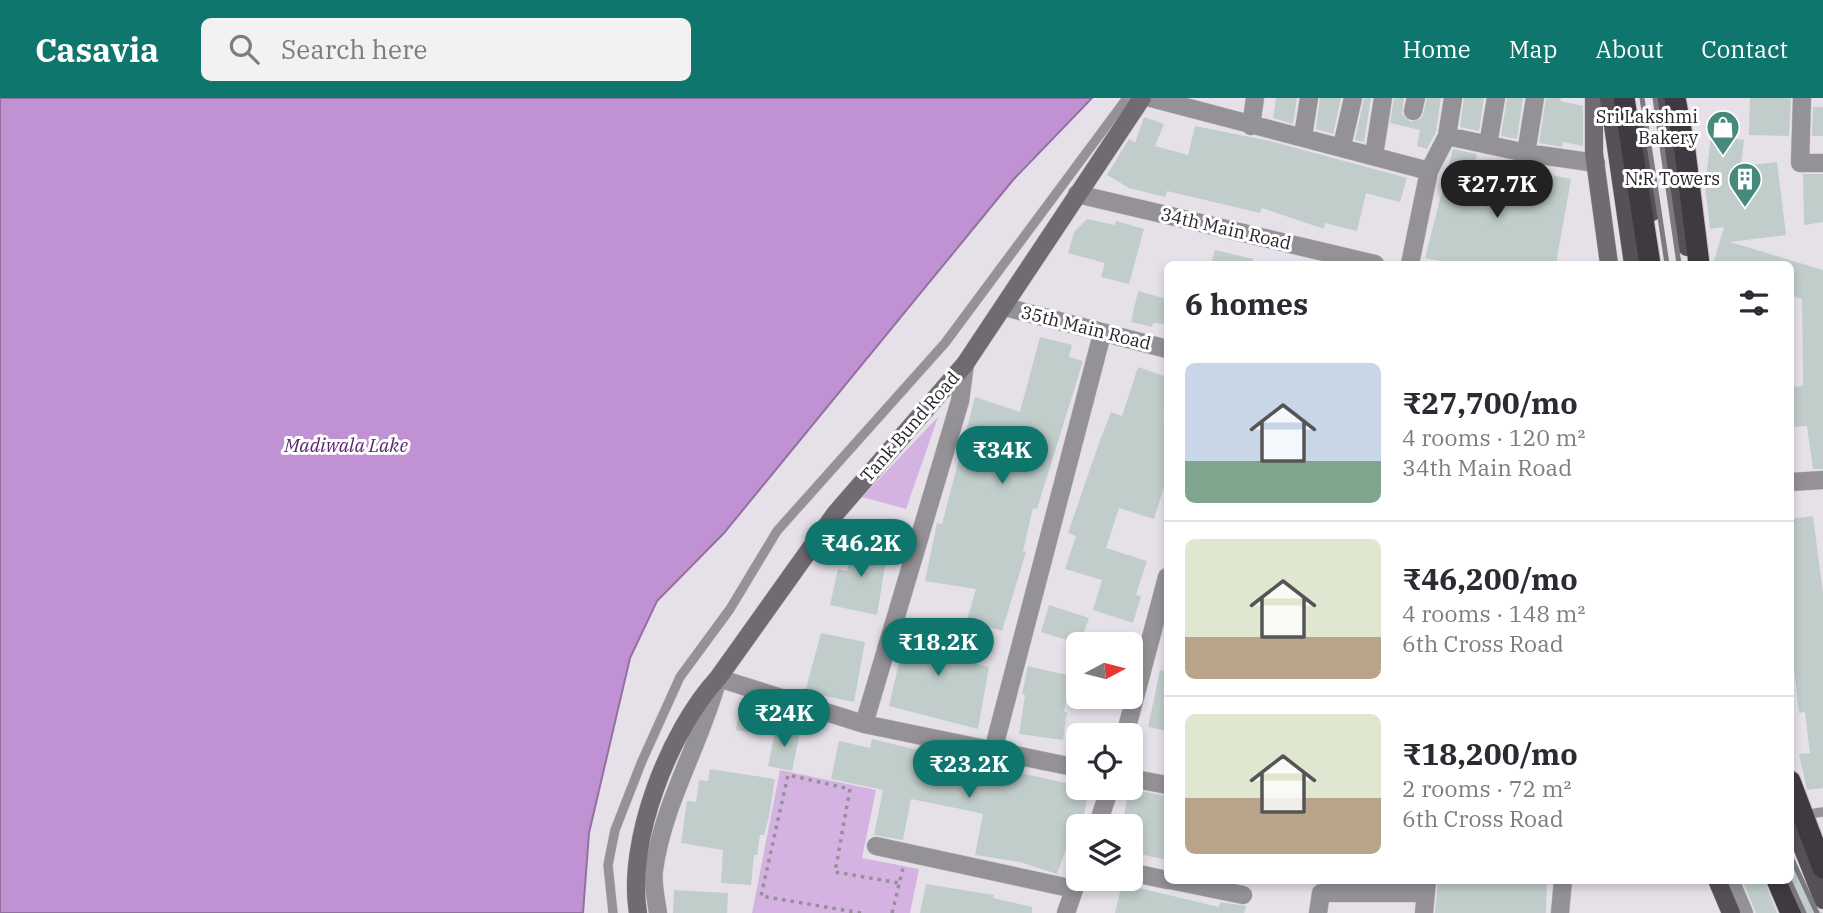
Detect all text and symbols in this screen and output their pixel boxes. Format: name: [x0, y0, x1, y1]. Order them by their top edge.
search box: [201, 18, 691, 81]
text: Casavia: [35, 28, 159, 71]
icon: search: [225, 30, 263, 68]
text: Search here: [281, 32, 427, 66]
text: Home: [1403, 33, 1471, 65]
text: Map: [1509, 33, 1557, 65]
text: About: [1595, 33, 1663, 65]
text: Contact: [1701, 33, 1788, 65]
place label: Sri Lakshmi Bakery: [1596, 105, 1698, 149]
shop icon: Sri Lakshmi Bakery: [1704, 108, 1742, 157]
pin: ₹27.7K: [1440, 160, 1554, 220]
building icon: N.R Towers: [1726, 160, 1764, 209]
place label: N.R Towers: [1624, 167, 1720, 190]
text: ₹27.7K: [1457, 168, 1537, 198]
street label: 34th Main Road: [1159, 202, 1294, 255]
text: 6 homes: [1185, 284, 1308, 323]
icon: filters: [1735, 284, 1773, 322]
street label: 35th Main Road: [1019, 300, 1154, 355]
street label: Tank Bund Road: [855, 366, 964, 487]
text: ₹27,700/mo: [1402, 383, 1578, 422]
icon: home: [1241, 391, 1325, 475]
text: 4 rooms · 120 m²: [1402, 422, 1585, 452]
pin: ₹34K: [961, 426, 1043, 486]
water label: Madiwala Lake: [283, 433, 408, 457]
text: ₹34K: [972, 434, 1032, 464]
text: 34th Main Road: [1402, 452, 1572, 482]
pin: ₹46.2K: [804, 519, 918, 579]
text: ₹46.2K: [821, 527, 901, 557]
text: ₹46,200/mo: [1402, 559, 1578, 598]
icon: home: [1241, 567, 1325, 651]
text: 4 rooms · 148 m²: [1402, 598, 1585, 628]
pin: ₹18.2K: [881, 618, 995, 678]
text: ₹18.2K: [898, 626, 978, 656]
text: 6th Cross Road: [1402, 628, 1564, 658]
north arrow: [1066, 632, 1143, 709]
map controls: [1066, 632, 1143, 891]
pin: ₹24K: [743, 690, 825, 749]
text: ₹24K: [754, 697, 814, 727]
button: locate: [1066, 723, 1143, 800]
text: ₹18,200/mo: [1402, 734, 1578, 773]
pin: ₹23.2K: [912, 740, 1026, 800]
icon: home: [1241, 742, 1325, 826]
text: ₹23.2K: [929, 748, 1009, 778]
text: 2 rooms · 72 m²: [1402, 773, 1572, 803]
text: 6th Cross Road: [1402, 803, 1564, 833]
button: layers: [1066, 814, 1143, 891]

